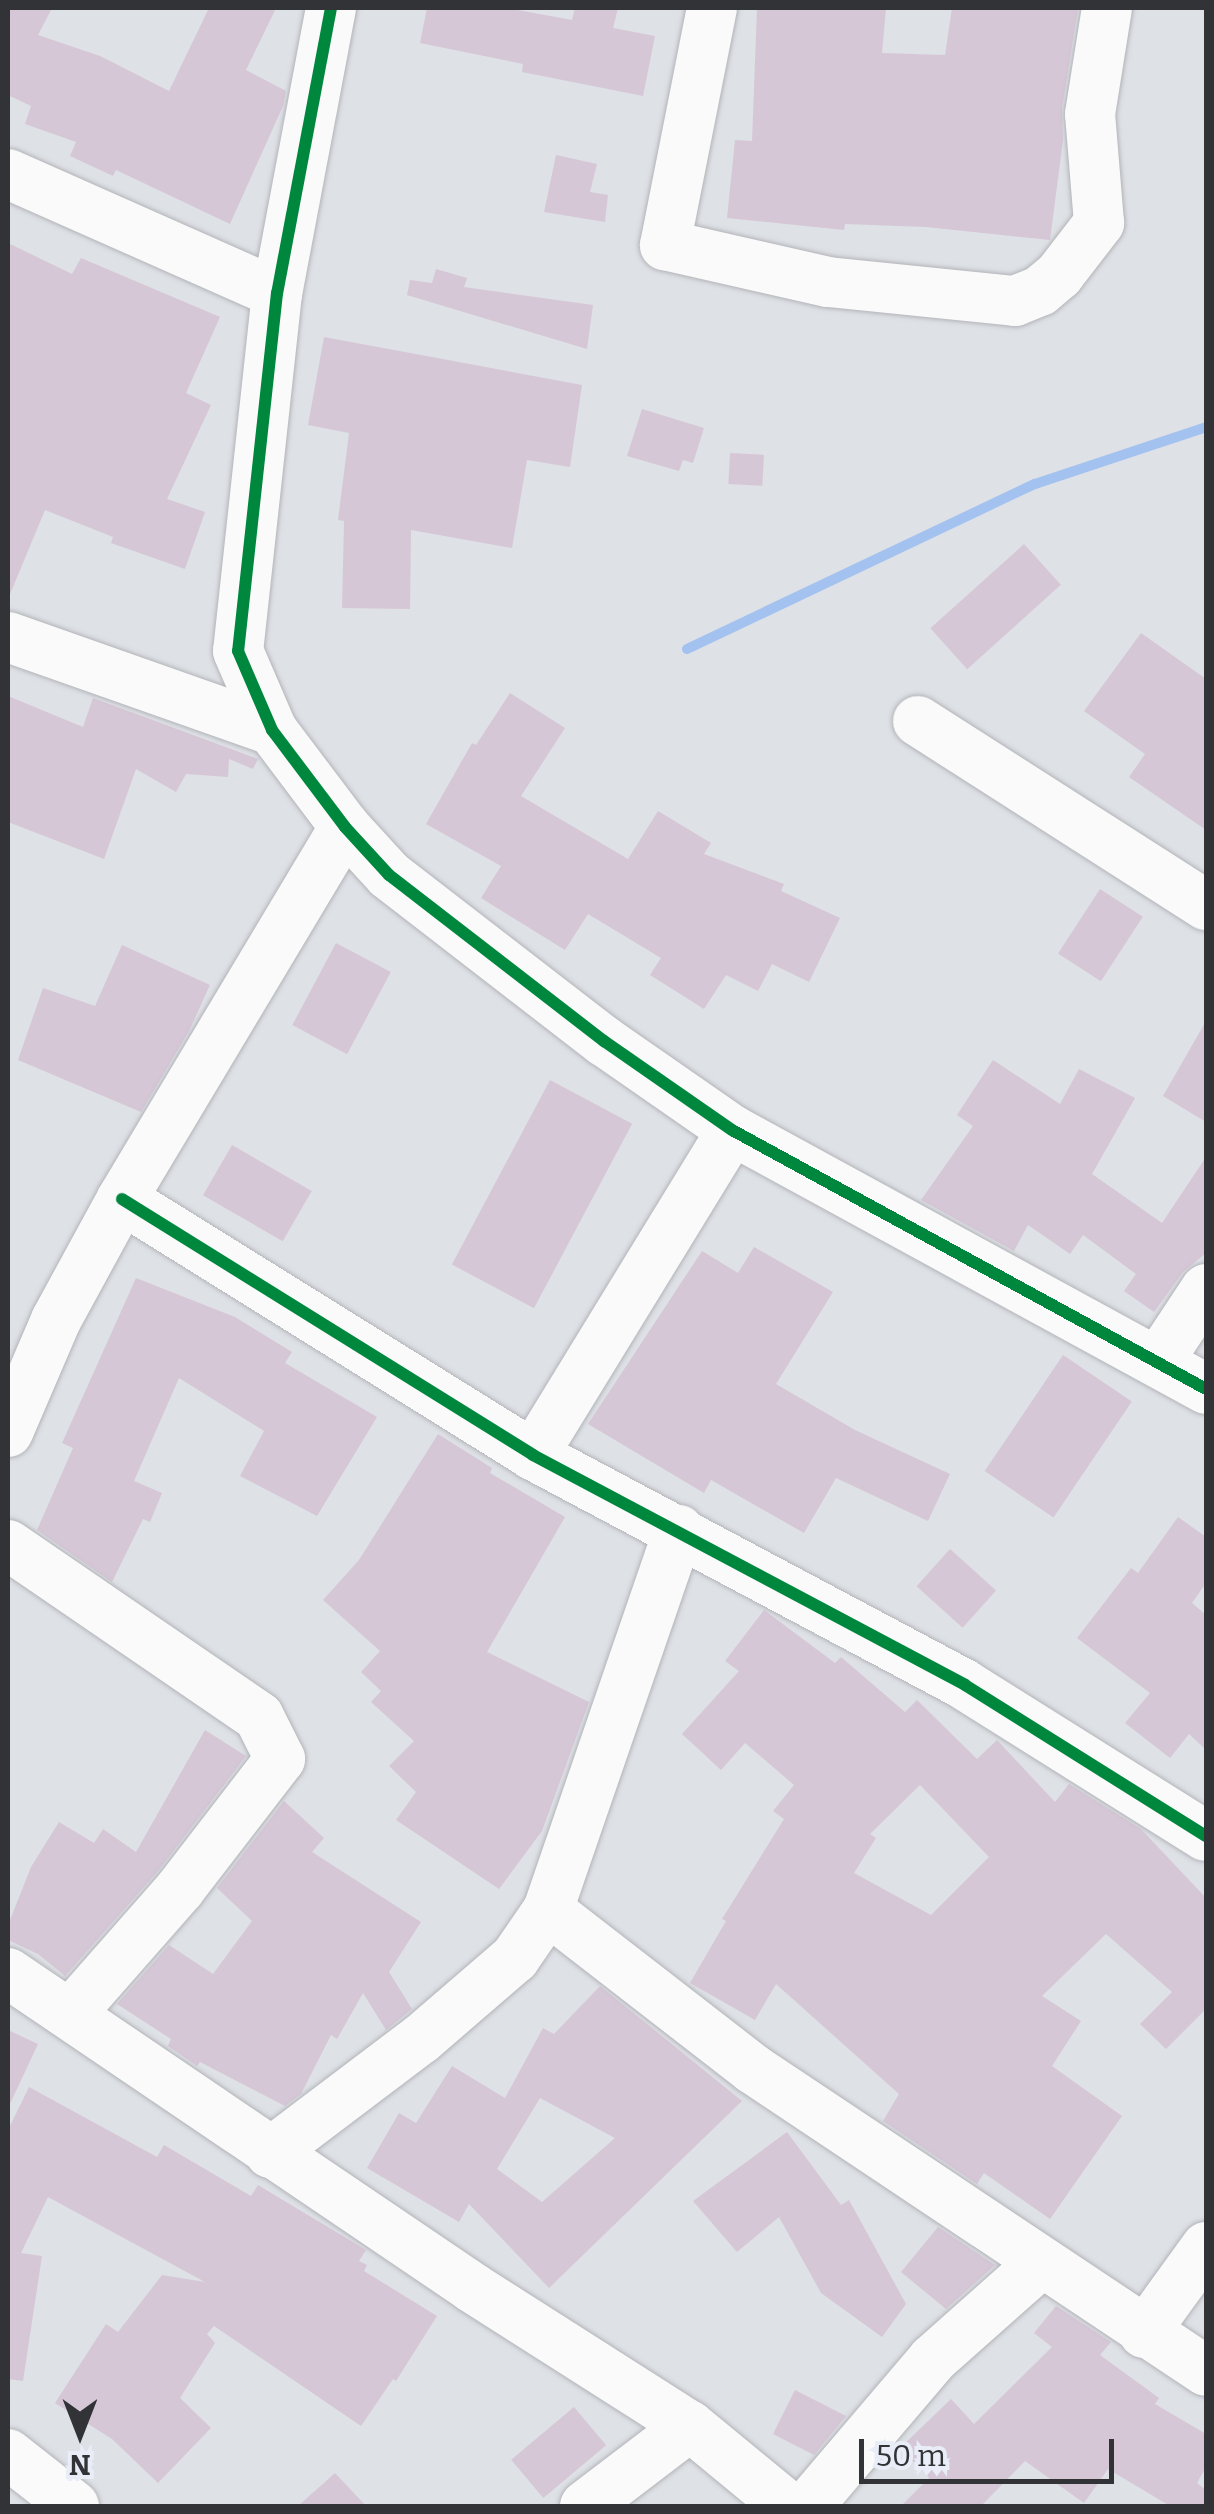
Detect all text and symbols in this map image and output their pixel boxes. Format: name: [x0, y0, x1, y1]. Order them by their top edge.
north arrow: [30, 2384, 130, 2484]
scale bar: [864, 2419, 1119, 2481]
text: 50 m: [876, 2438, 946, 2474]
text: N: [69, 2448, 91, 2481]

